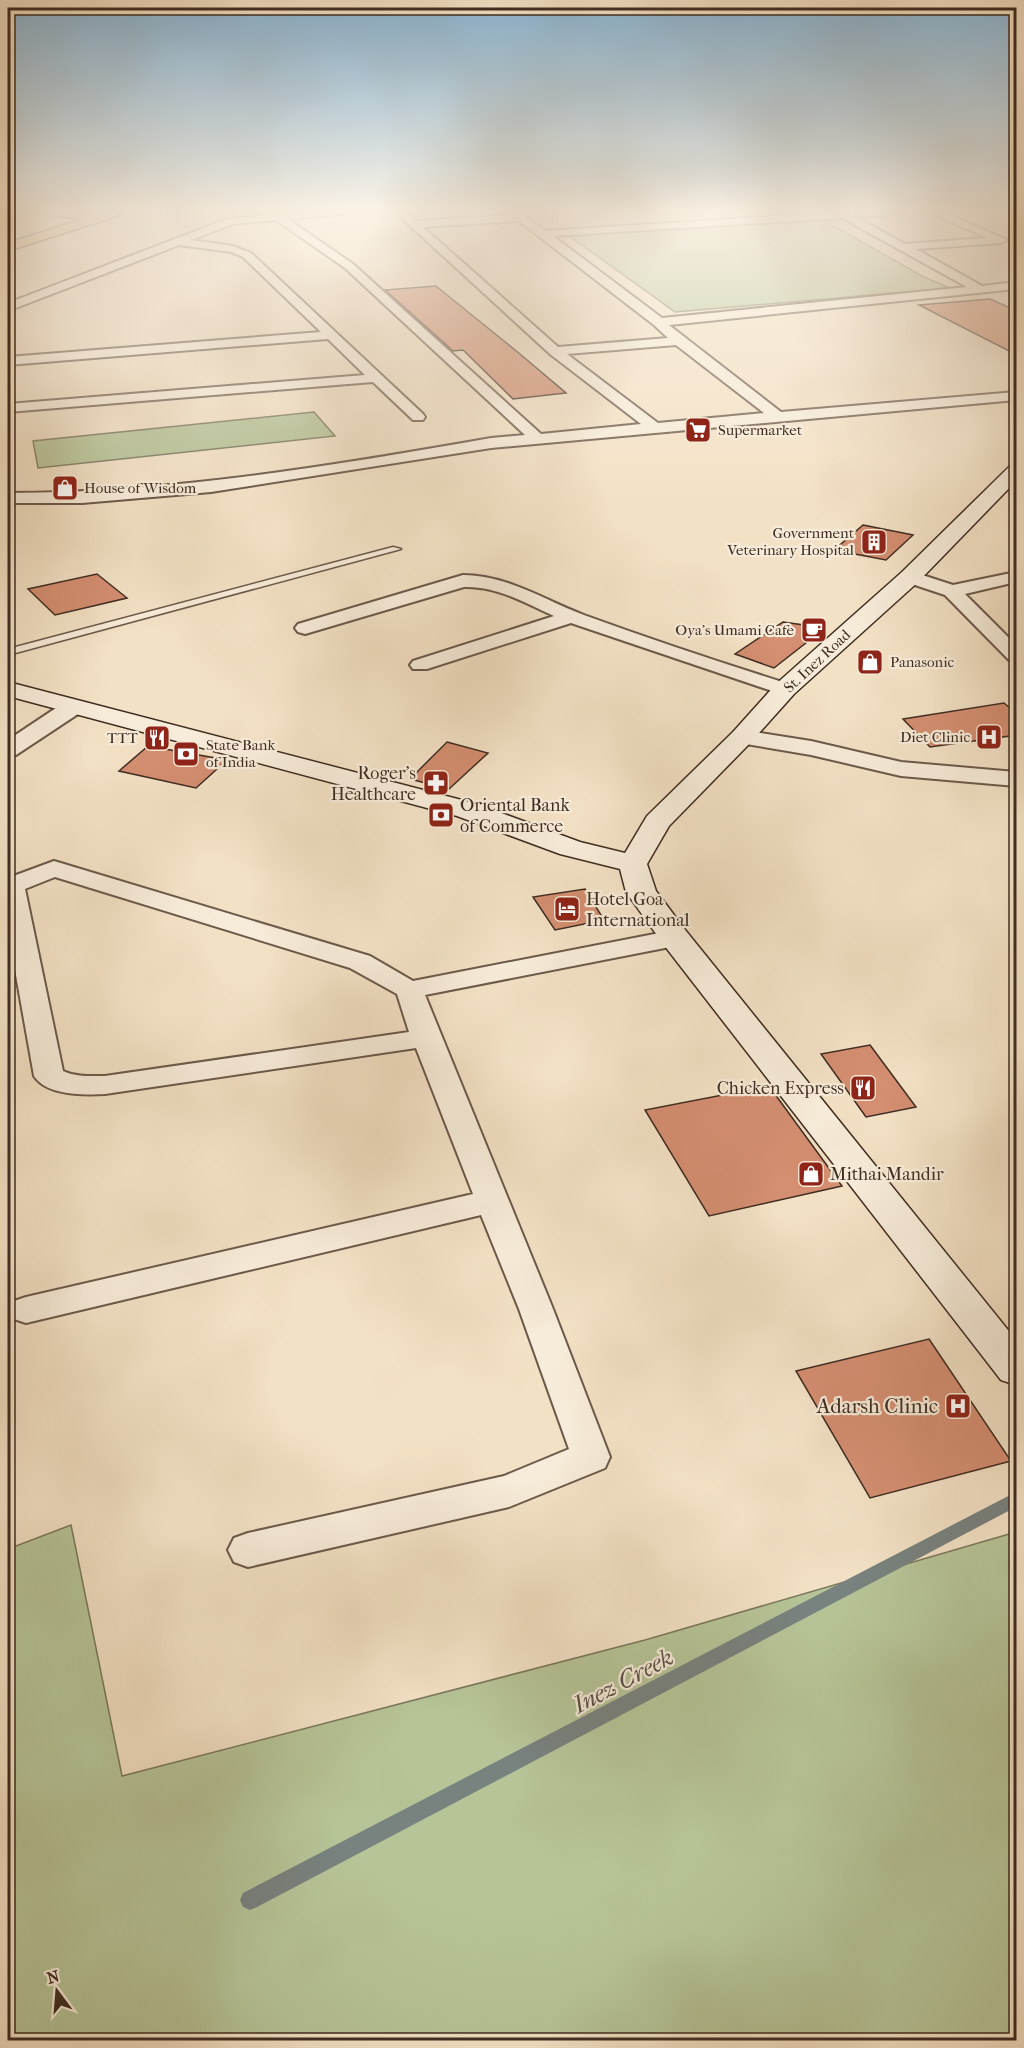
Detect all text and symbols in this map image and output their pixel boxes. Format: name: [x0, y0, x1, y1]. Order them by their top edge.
supermarket icon: Supermarket: [683, 415, 713, 445]
place label: Supermarket: [718, 421, 803, 439]
shop icon: House of Wisdom: [50, 473, 80, 503]
place label: House of Wisdom: [84, 479, 197, 497]
place label: Government Veterinary Hospital: [726, 524, 855, 559]
building icon: Government Veterinary Hospital: [859, 527, 889, 557]
cafe icon: Oya's Umami Cafe: [799, 615, 829, 645]
place label: Oya's Umami Cafe: [675, 621, 795, 639]
street label: St. Inez Road: [780, 625, 855, 696]
shop icon: Panasonic: [855, 647, 885, 677]
place label: Panasonic: [890, 653, 955, 671]
hospital icon: Diet Clinic: [974, 722, 1004, 752]
restaurant icon: TTT: [142, 723, 172, 753]
place label: Diet Clinic: [900, 728, 970, 746]
place label: TTT: [107, 729, 139, 747]
place label: State Bank of India: [206, 736, 275, 771]
bank icon: State Bank of India: [171, 739, 201, 769]
place label: Roger's Healthcare: [331, 763, 416, 805]
pharmacy icon: Roger's Healthcare: [421, 768, 451, 798]
place label: Oriental Bank of Commerce: [460, 795, 570, 837]
bank icon: Oriental Bank of Commerce: [426, 800, 456, 830]
place label: Hotel Goa International: [586, 889, 689, 931]
hotel icon: Hotel Goa International: [552, 894, 582, 924]
restaurant icon: Chicken Express: [848, 1073, 878, 1103]
place label: Chicken Express: [717, 1078, 844, 1099]
shop icon: Mithai Mandir: [796, 1159, 826, 1189]
place label: Mithai Mandir: [830, 1164, 944, 1185]
hospital icon: Adarsh Clinic: [943, 1391, 973, 1421]
place label: Adarsh Clinic: [816, 1394, 938, 1418]
water label: Inez Creek: [567, 1643, 678, 1720]
north arrow: [27, 1961, 87, 2021]
text: N: [45, 1966, 62, 1988]

